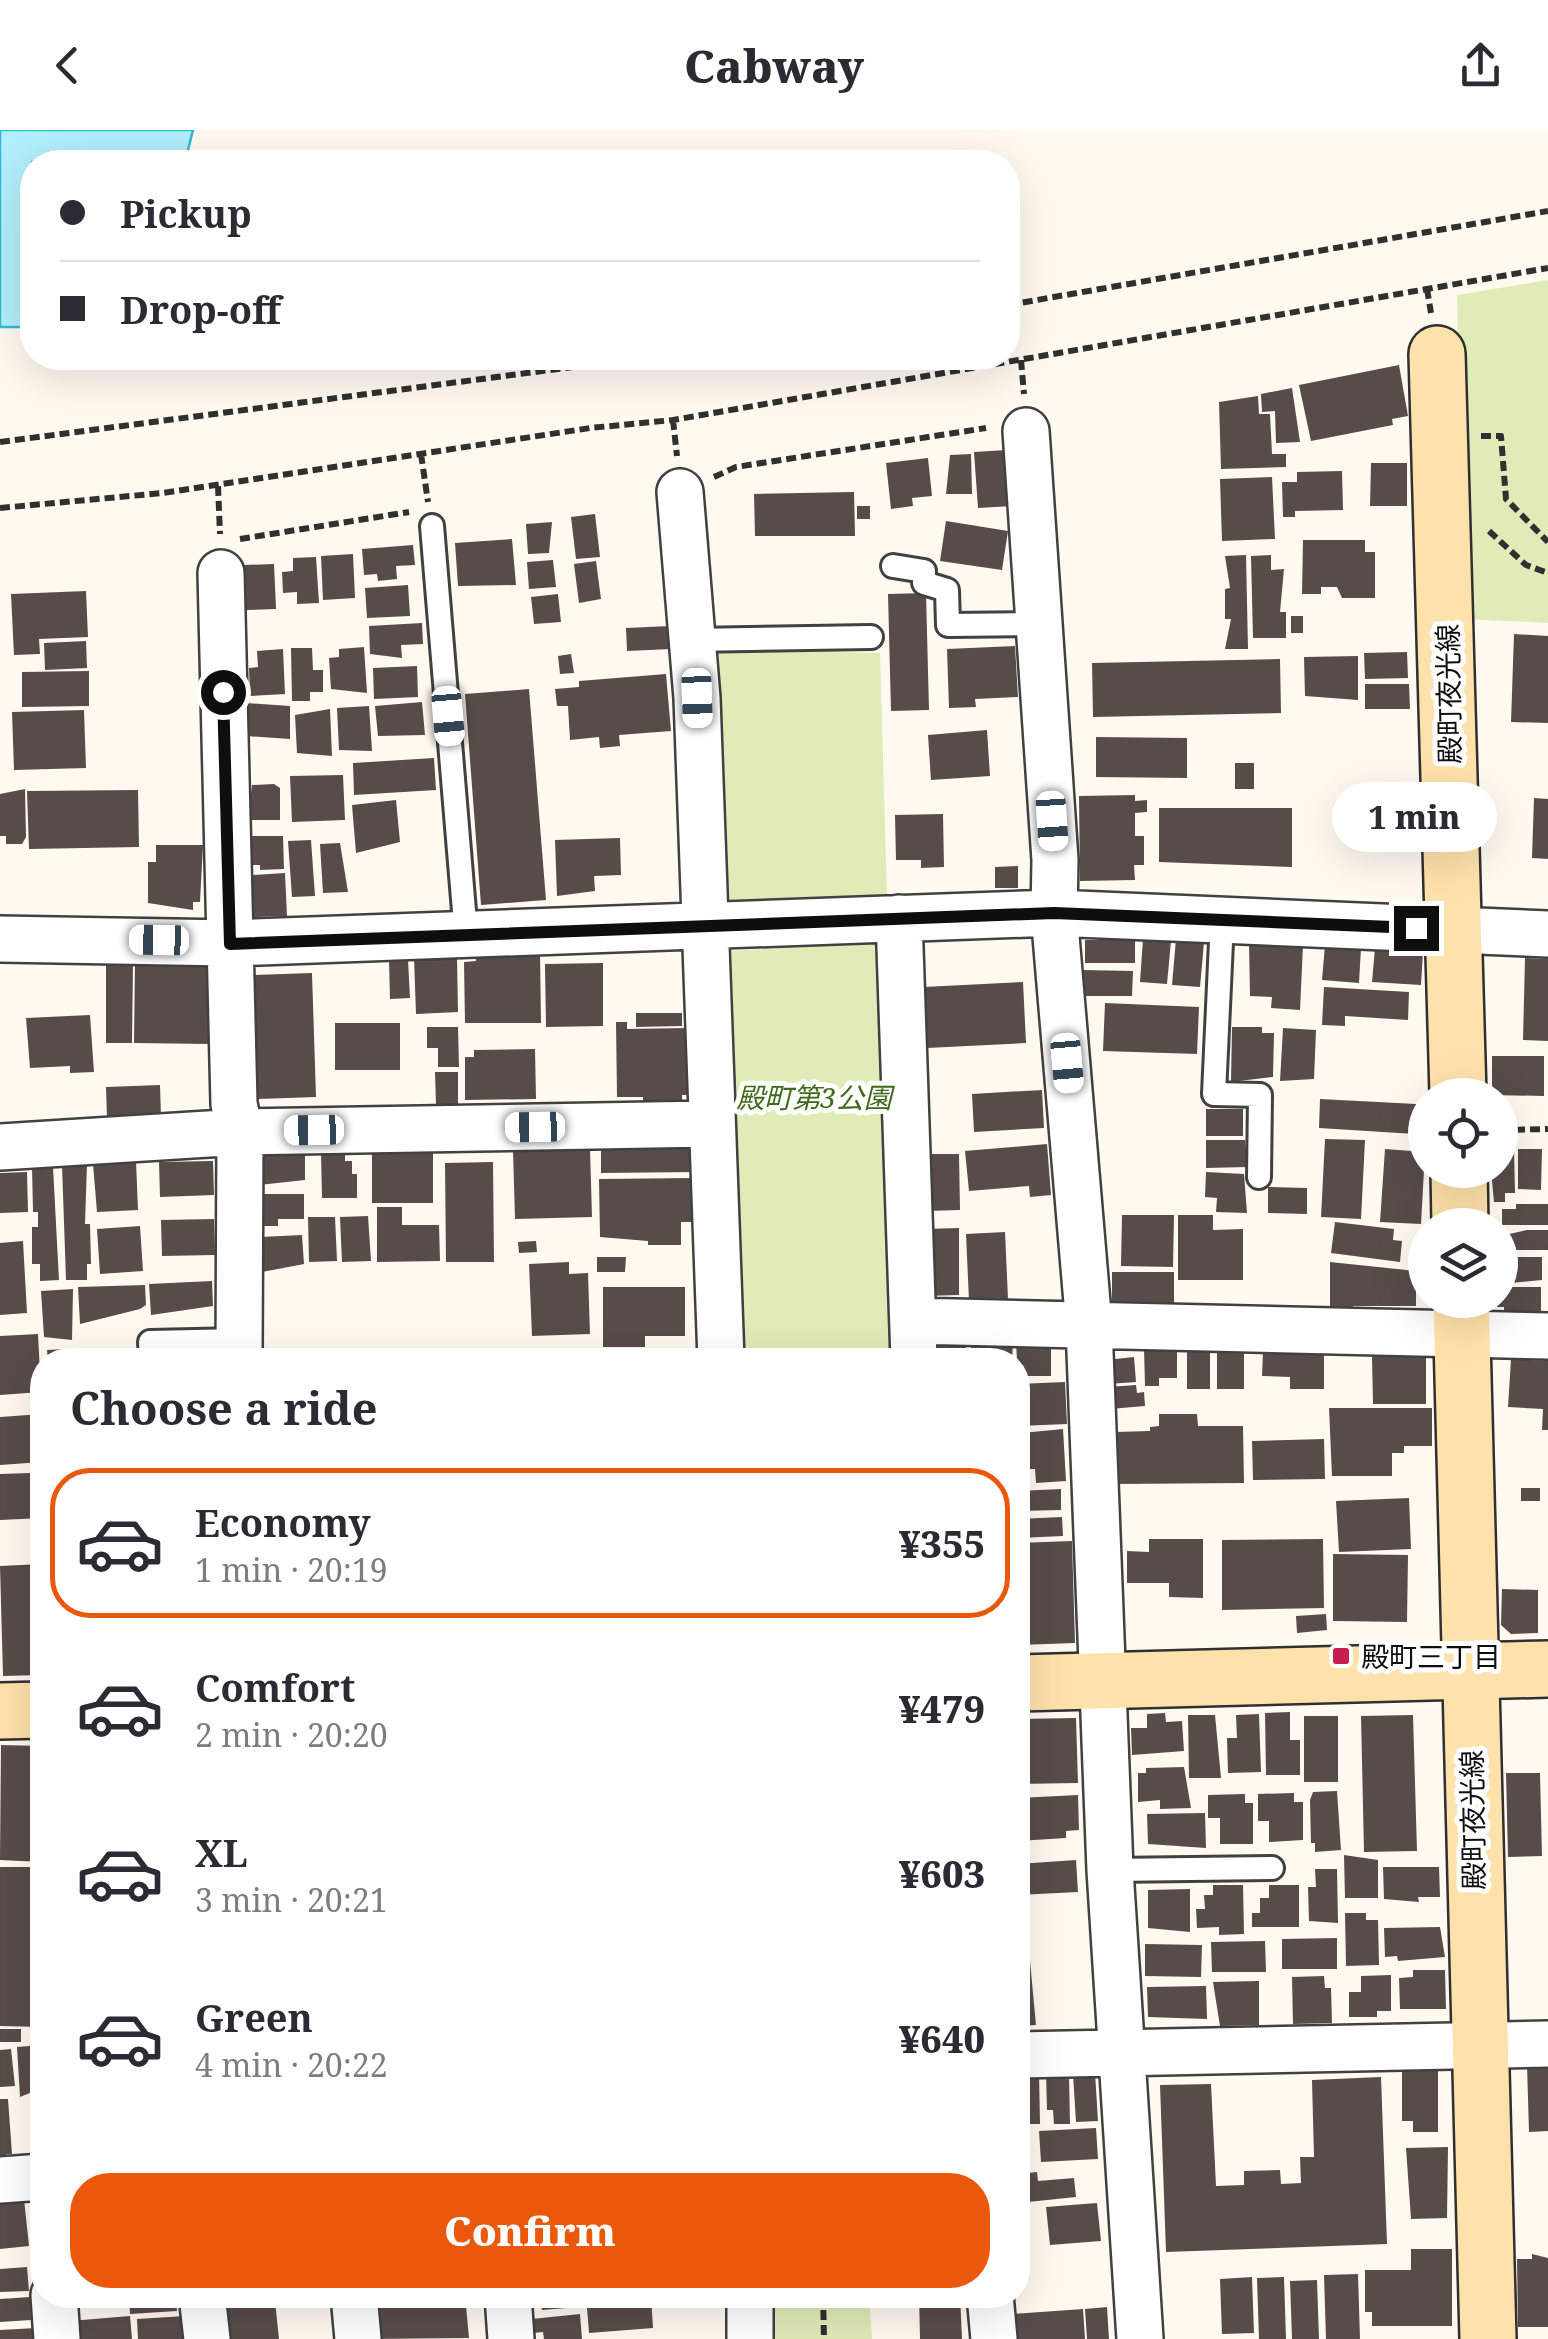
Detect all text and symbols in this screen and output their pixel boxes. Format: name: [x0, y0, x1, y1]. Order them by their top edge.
text: Cabway: [684, 35, 864, 96]
icon: back: [40, 38, 95, 93]
icon: share: [1453, 38, 1508, 93]
text: Pickup: [120, 187, 252, 239]
text: Drop-off: [120, 283, 281, 335]
street label: 殿町夜光線: [1428, 624, 1468, 764]
car: [681, 667, 713, 729]
route start: [201, 670, 246, 715]
car: [430, 685, 466, 747]
callout: 1 min: [1334, 783, 1498, 853]
car: [1035, 790, 1069, 852]
text: 1 min: [1369, 795, 1460, 838]
route end: [1394, 906, 1439, 951]
car: [129, 924, 189, 956]
car: [1049, 1032, 1085, 1094]
park label: 殿町第3公園: [736, 1078, 896, 1116]
map controls: [1408, 1078, 1518, 1318]
button: locate: [1408, 1078, 1518, 1188]
car: [505, 1111, 565, 1143]
car: [284, 1114, 344, 1146]
button: layers: [1408, 1208, 1518, 1318]
text: Choose a ride: [70, 1377, 378, 1438]
text: Economy: [195, 1496, 371, 1548]
icon: car: [75, 1498, 165, 1588]
text: ¥355: [899, 1517, 985, 1569]
text: 1 min · 20:19: [195, 1548, 388, 1591]
place label: 殿町三丁目: [1361, 1637, 1501, 1675]
marker: 殿町三丁目: [1330, 1645, 1352, 1667]
text: Comfort: [195, 1661, 355, 1713]
icon: car: [75, 1663, 165, 1753]
text: ¥479: [899, 1682, 985, 1734]
text: 2 min · 20:20: [195, 1713, 388, 1756]
street label: 殿町夜光線: [1452, 1750, 1492, 1890]
text: XL: [195, 1826, 248, 1878]
icon: car: [75, 1828, 165, 1918]
text: ¥603: [899, 1847, 985, 1899]
text: 3 min · 20:21: [195, 1878, 388, 1921]
text: Green: [195, 1991, 313, 2043]
icon: car: [75, 1993, 165, 2083]
text: ¥640: [899, 2012, 985, 2064]
text: 4 min · 20:22: [195, 2043, 388, 2086]
button: Confirm: [70, 2173, 990, 2288]

